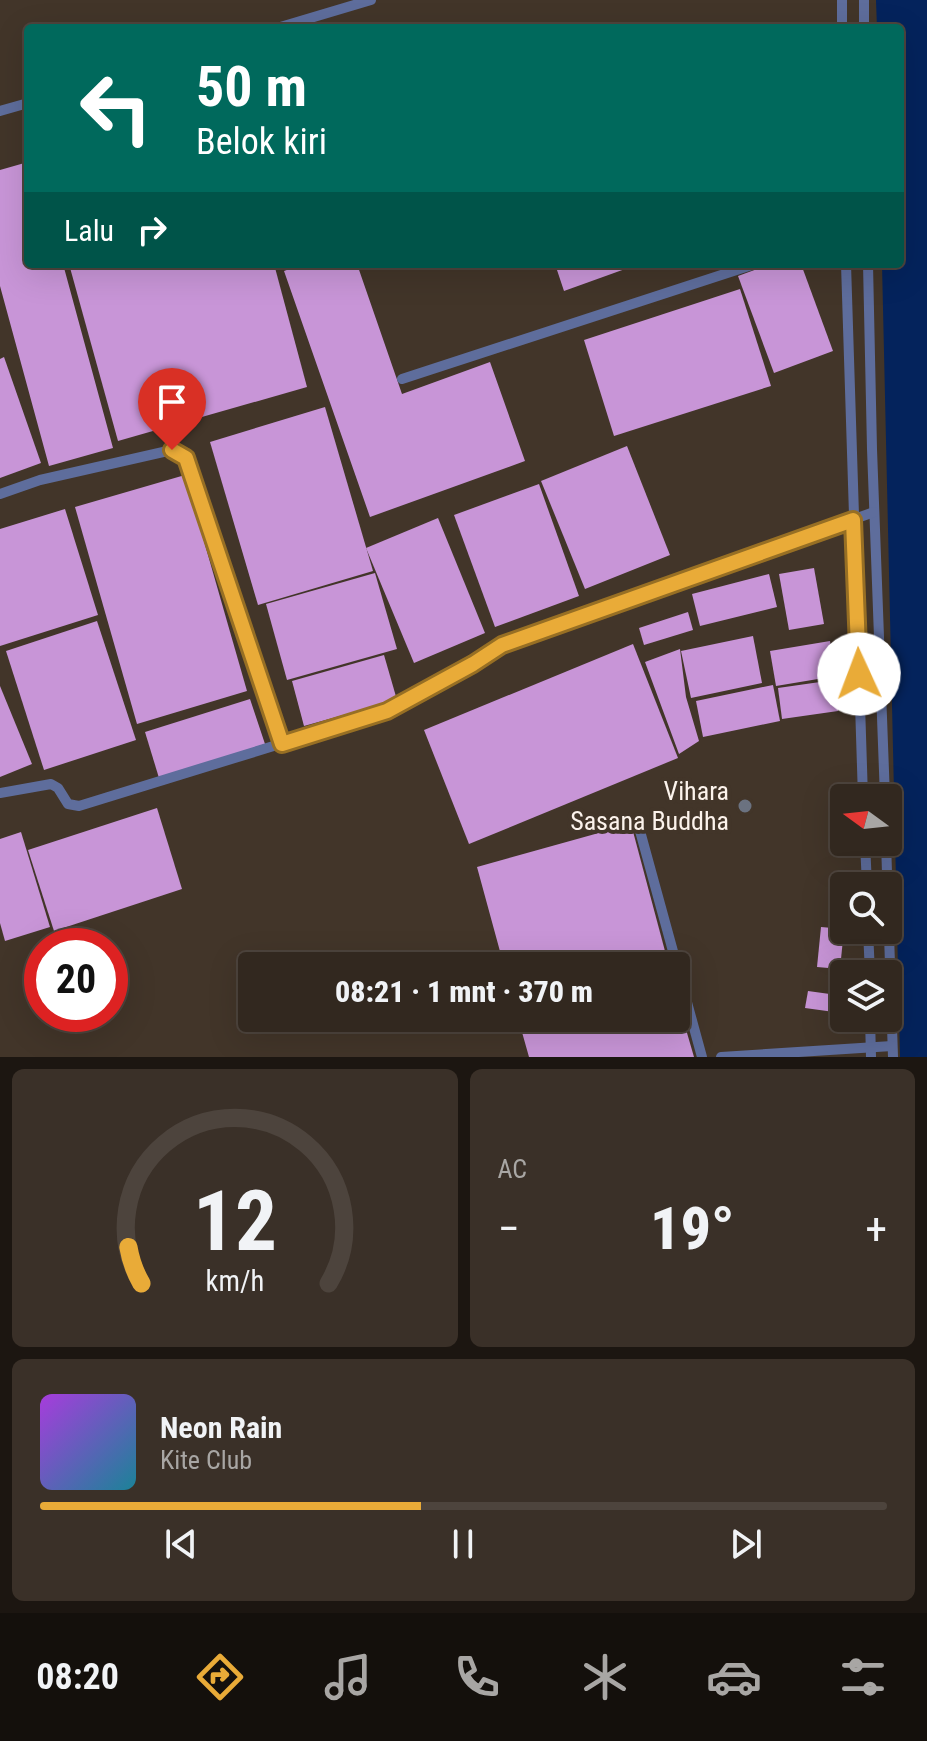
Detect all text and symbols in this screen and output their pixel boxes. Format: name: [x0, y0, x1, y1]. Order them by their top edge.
text: 50 m: [196, 54, 307, 120]
icon: left: [64, 56, 168, 160]
text: Belok kiri: [196, 121, 327, 163]
icon: right: [130, 208, 174, 252]
text: Lalu: [64, 213, 114, 248]
pin: [138, 368, 206, 450]
icon: arrive: [150, 380, 194, 424]
position arrow: [817, 632, 901, 716]
place label: Vihara Sasana Buddha: [570, 776, 729, 836]
north arrow: [830, 784, 902, 856]
map controls: [830, 784, 902, 1032]
marker: Vihara Sasana Buddha: [736, 797, 754, 815]
button: search: [830, 872, 902, 944]
speed limit sign: 20: [24, 928, 128, 1032]
button: layers: [830, 960, 902, 1032]
text: 08:21 · 1 mnt · 370 m: [335, 974, 593, 1009]
text: AC: [498, 1154, 527, 1184]
text: 12: [193, 1173, 277, 1270]
text: 19°: [650, 1193, 735, 1264]
text: −: [498, 1203, 520, 1255]
text: +: [865, 1203, 887, 1255]
text: km/h: [205, 1264, 264, 1298]
text: Neon Rain: [160, 1410, 282, 1445]
text: Kite Club: [160, 1445, 252, 1475]
icon: previous: [159, 1522, 203, 1566]
icon: pause: [441, 1522, 485, 1566]
icon: next: [724, 1522, 768, 1566]
icon: directions: [192, 1649, 248, 1705]
icon: music: [320, 1649, 376, 1705]
icon: phone: [449, 1649, 505, 1705]
icon: climate: [577, 1649, 633, 1705]
icon: car: [706, 1649, 762, 1705]
icon: filters: [835, 1649, 891, 1705]
text: 08:20: [36, 1656, 119, 1698]

